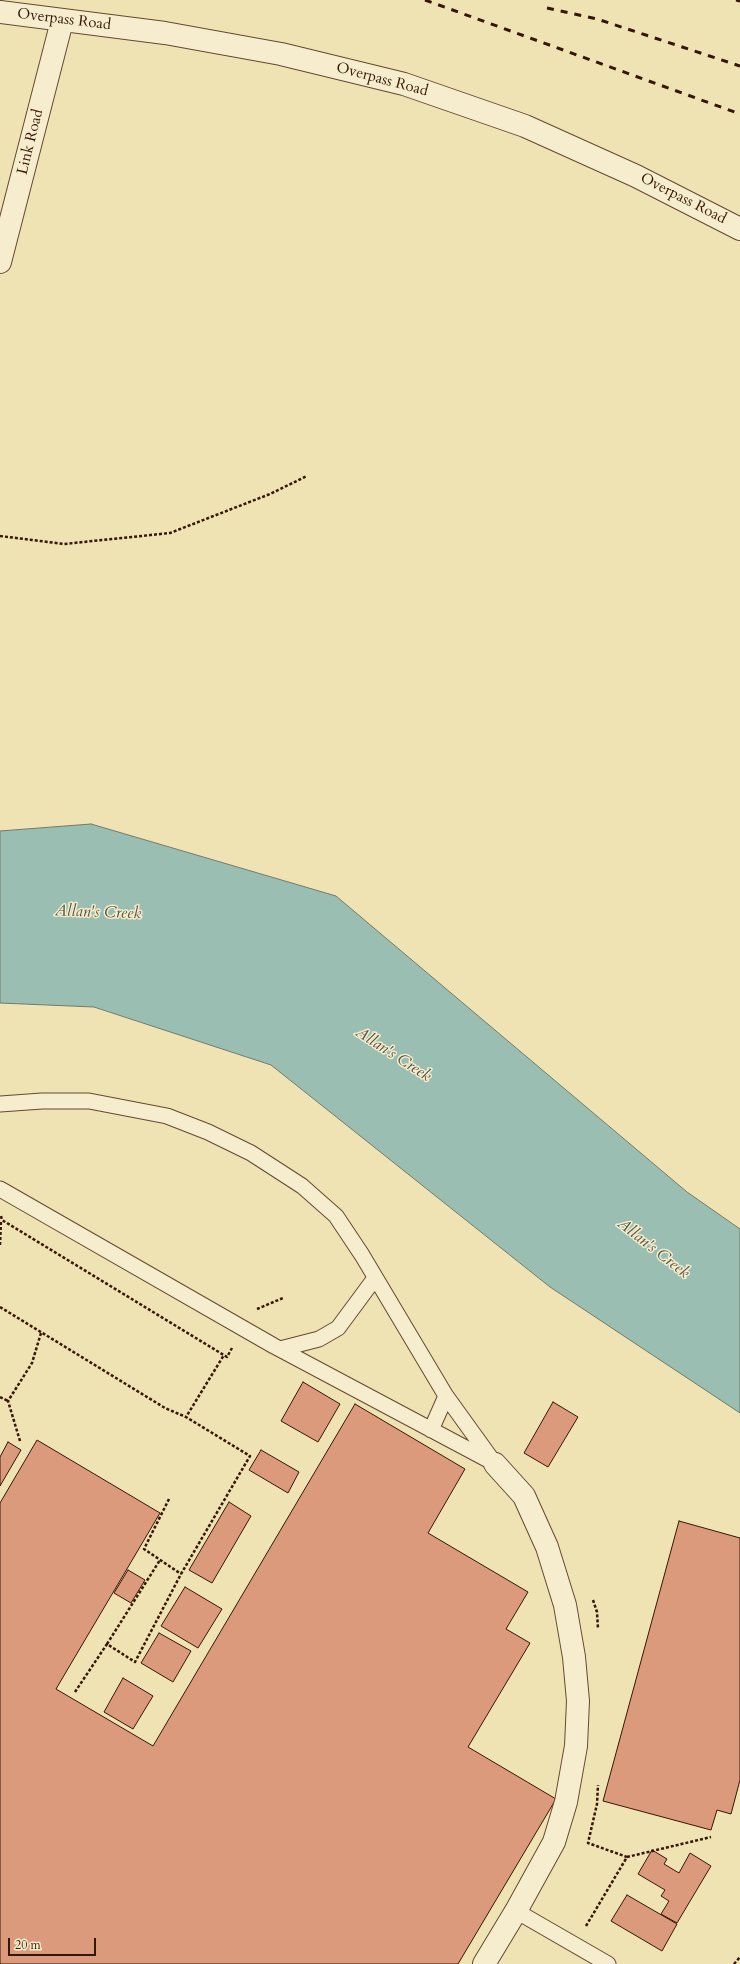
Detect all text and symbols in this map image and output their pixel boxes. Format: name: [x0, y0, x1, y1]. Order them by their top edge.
street label: Overpass Road: [16, 5, 112, 35]
street label: Overpass Road: [334, 59, 430, 101]
street label: Link Road: [14, 107, 48, 177]
street label: Overpass Road: [637, 170, 729, 228]
water label: Allan's Creek: [54, 902, 142, 924]
water label: Allan's Creek: [352, 1023, 434, 1087]
water label: Allan's Creek: [613, 1215, 693, 1283]
scale bar: [10, 1930, 98, 1956]
text: 20 m: [15, 1937, 41, 1953]

